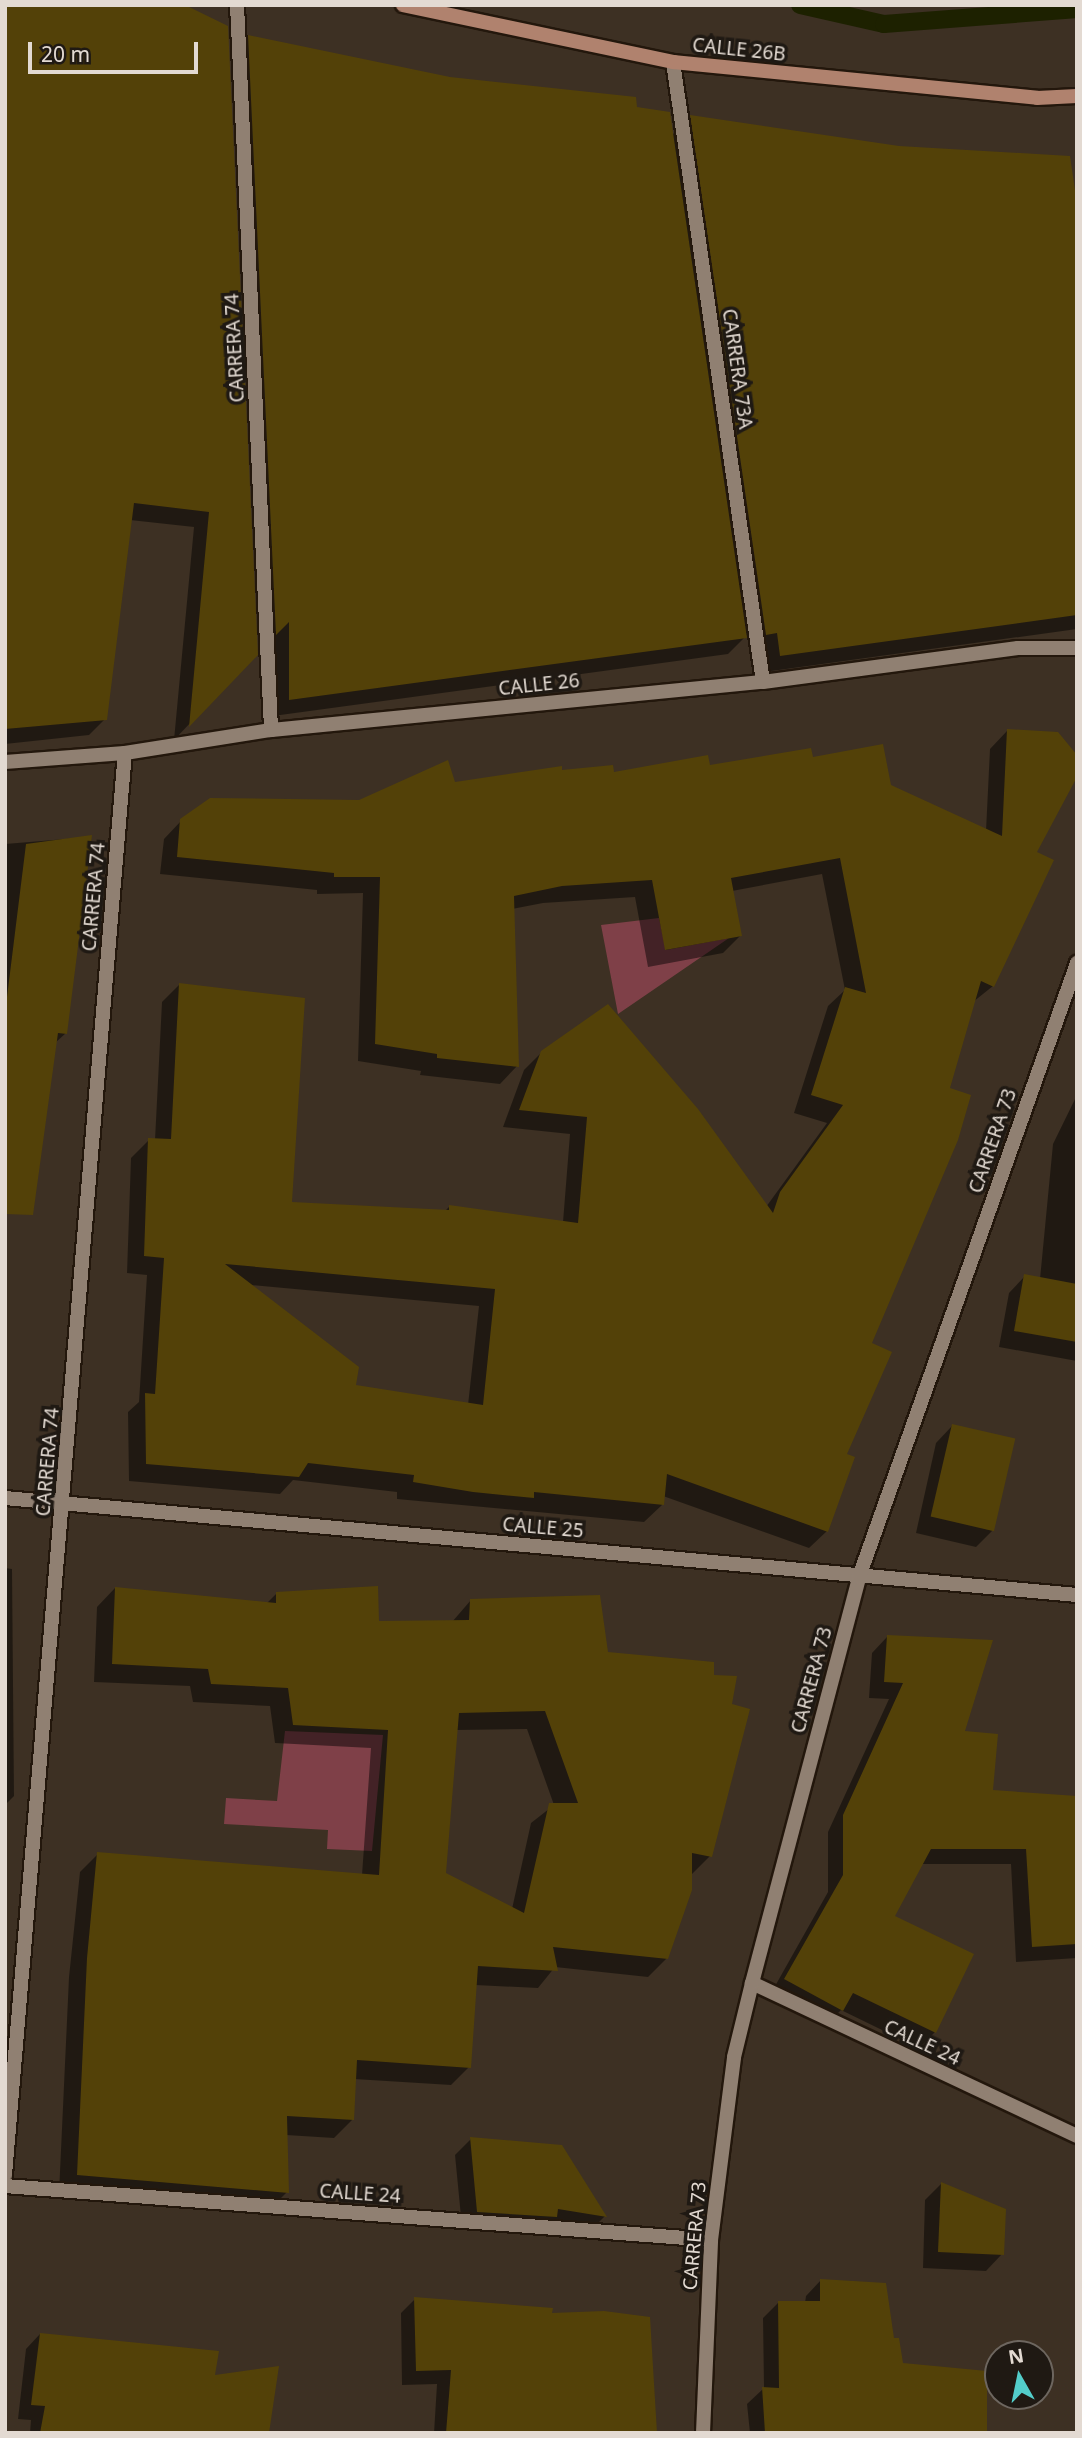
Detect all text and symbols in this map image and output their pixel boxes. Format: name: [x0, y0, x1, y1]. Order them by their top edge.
scale bar: [32, 28, 201, 72]
street label: CALLE 26B: [691, 34, 787, 66]
text: 20 m: [41, 40, 90, 68]
street label: CARRERA 74: [221, 293, 249, 403]
street label: CARRERA 73A: [717, 307, 757, 431]
street label: CALLE 26: [497, 669, 581, 701]
street label: CARRERA 74: [78, 842, 110, 952]
street label: CARRERA 73: [964, 1086, 1022, 1196]
street label: CARRERA 74: [32, 1407, 64, 1517]
street label: CALLE 25: [502, 1513, 584, 1543]
street label: CARRERA 73: [787, 1624, 837, 1736]
street label: CALLE 24: [880, 2015, 964, 2071]
street label: CALLE 24: [319, 2180, 401, 2208]
street label: CARRERA 73: [679, 2181, 711, 2291]
north arrow: [984, 2340, 1054, 2410]
text: N: [1006, 2342, 1026, 2370]

